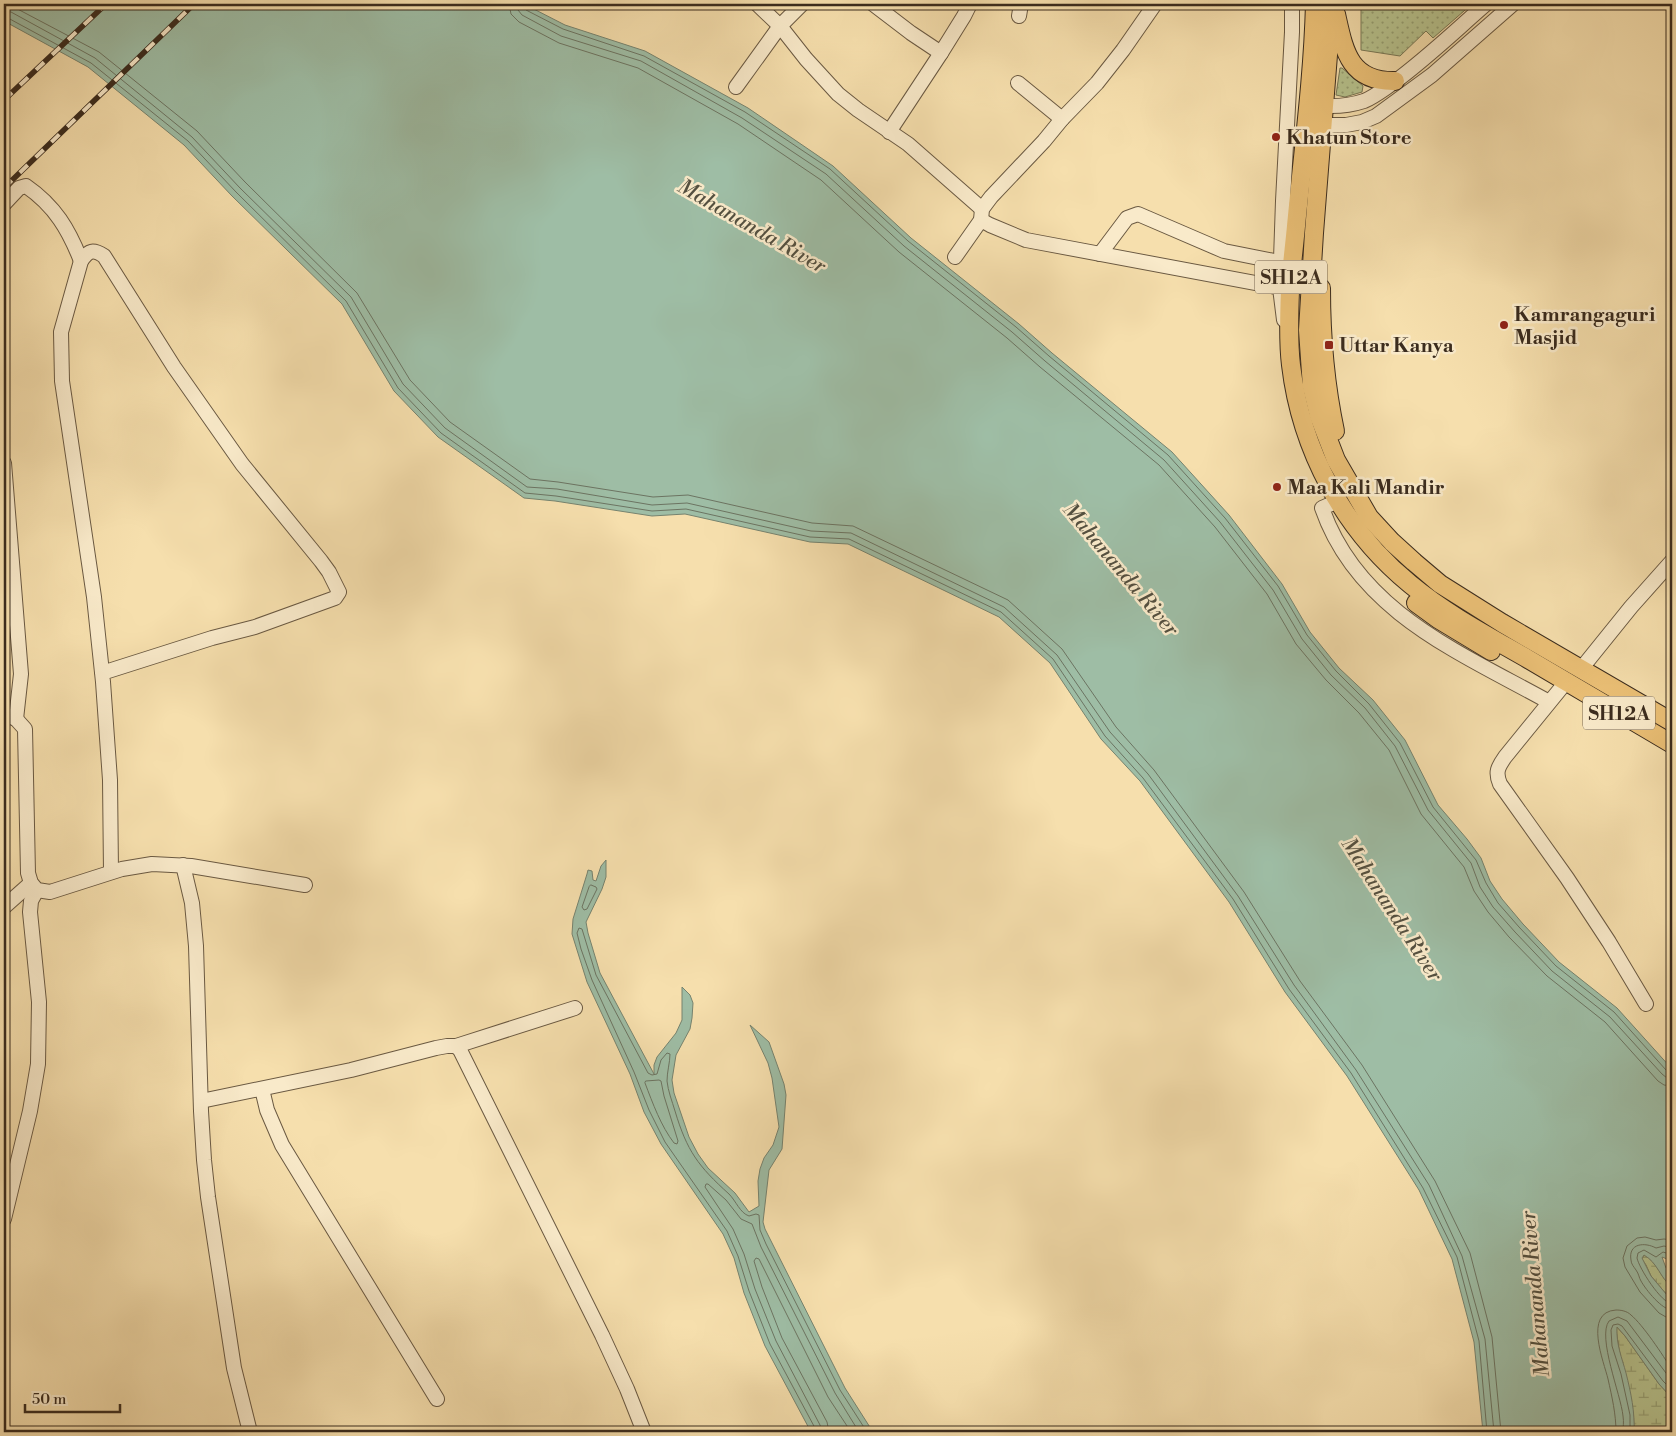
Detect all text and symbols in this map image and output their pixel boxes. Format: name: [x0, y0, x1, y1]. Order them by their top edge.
place label: Khatun Store: [1286, 126, 1412, 151]
marker: Khatun Store: [1270, 131, 1282, 143]
water label: Mahananda River: [673, 174, 831, 280]
road number: SH12A: [1255, 260, 1327, 294]
place label: Kamrangaguri Masjid: [1514, 303, 1656, 351]
marker: Kamrangaguri Masjid: [1498, 319, 1510, 331]
place label: Uttar Kanya: [1339, 334, 1454, 359]
marker: Uttar Kanya: [1323, 339, 1335, 351]
place label: Maa Kali Mandir: [1287, 476, 1445, 501]
marker: Maa Kali Mandir: [1271, 481, 1283, 493]
water label: Mahananda River: [1057, 497, 1184, 643]
road number: SH12A: [1583, 696, 1655, 730]
water label: Mahananda River: [1335, 833, 1448, 987]
water label: Mahananda River: [1516, 1209, 1556, 1378]
scale bar: [25, 1381, 120, 1413]
text: 50 m: [32, 1390, 66, 1409]

